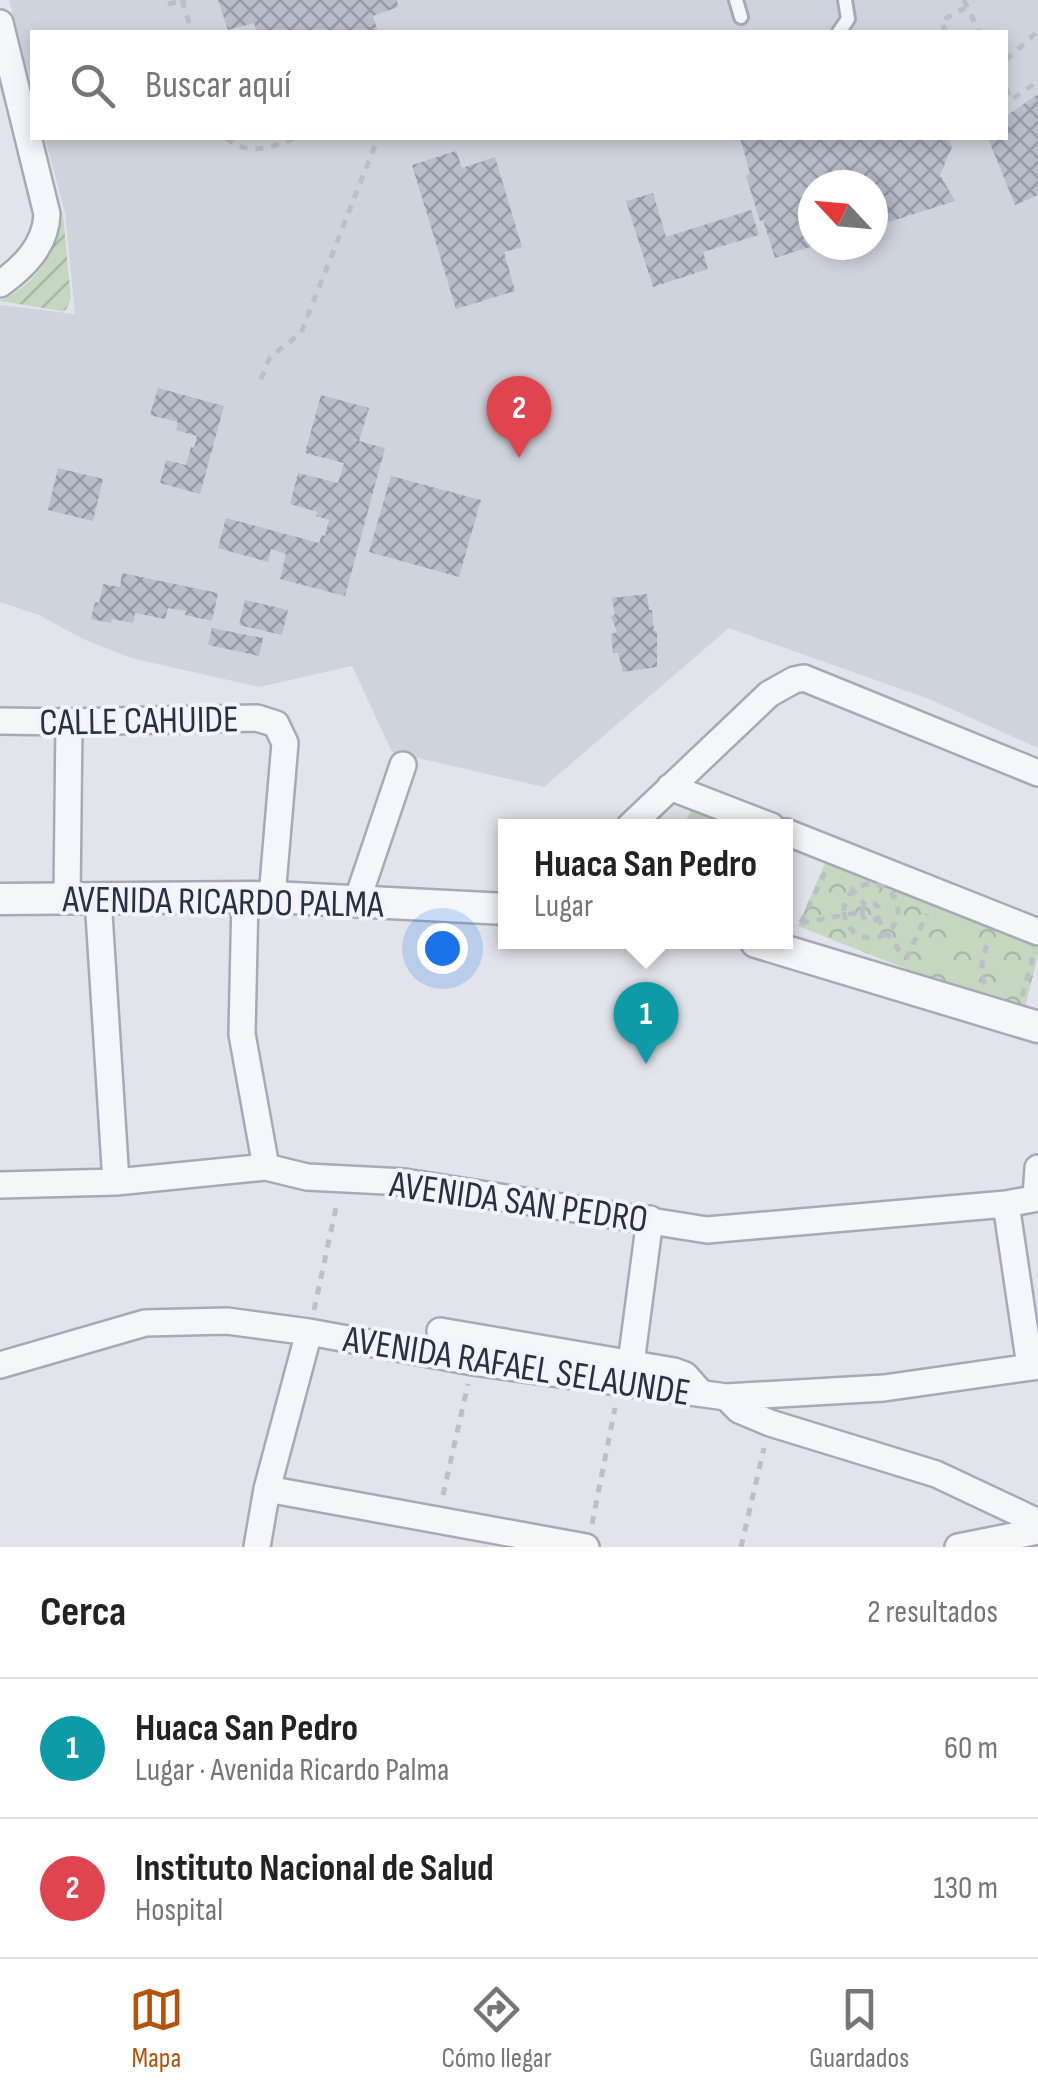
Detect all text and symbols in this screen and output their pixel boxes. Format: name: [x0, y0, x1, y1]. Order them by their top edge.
search box: [30, 30, 1008, 140]
icon: search: [65, 58, 120, 113]
text: Buscar aquí: [145, 63, 291, 108]
north arrow: [798, 170, 888, 260]
pin: 2: [486, 376, 552, 458]
street label: CALLE CAHUIDE: [39, 697, 239, 746]
popup: [498, 819, 793, 949]
text: Huaca San Pedro: [534, 842, 757, 887]
street label: AVENIDA RICARDO PALMA: [61, 877, 384, 928]
text: Lugar: [534, 887, 593, 926]
your location: [417, 923, 468, 974]
pin: 1: [614, 982, 678, 1064]
street label: AVENIDA SAN PEDRO: [386, 1162, 651, 1243]
street label: AVENIDA RAFAEL SELAUNDE: [339, 1317, 693, 1416]
text: Cerca: [40, 1587, 126, 1638]
text: 2 resultados: [867, 1593, 998, 1632]
text: Huaca San Pedro: [135, 1706, 358, 1751]
text: 1: [66, 1729, 79, 1768]
text: 60 m: [944, 1729, 998, 1768]
text: Lugar · Avenida Ricardo Palma: [135, 1751, 449, 1790]
text: Instituto Nacional de Salud: [135, 1846, 494, 1891]
text: 2: [65, 1869, 80, 1908]
text: 130 m: [933, 1869, 998, 1908]
text: Hospital: [135, 1891, 223, 1930]
tab: Mapa: [129, 1982, 184, 2075]
tab: Cómo llegar: [441, 1982, 552, 2075]
tab: Guardados: [809, 1982, 909, 2075]

